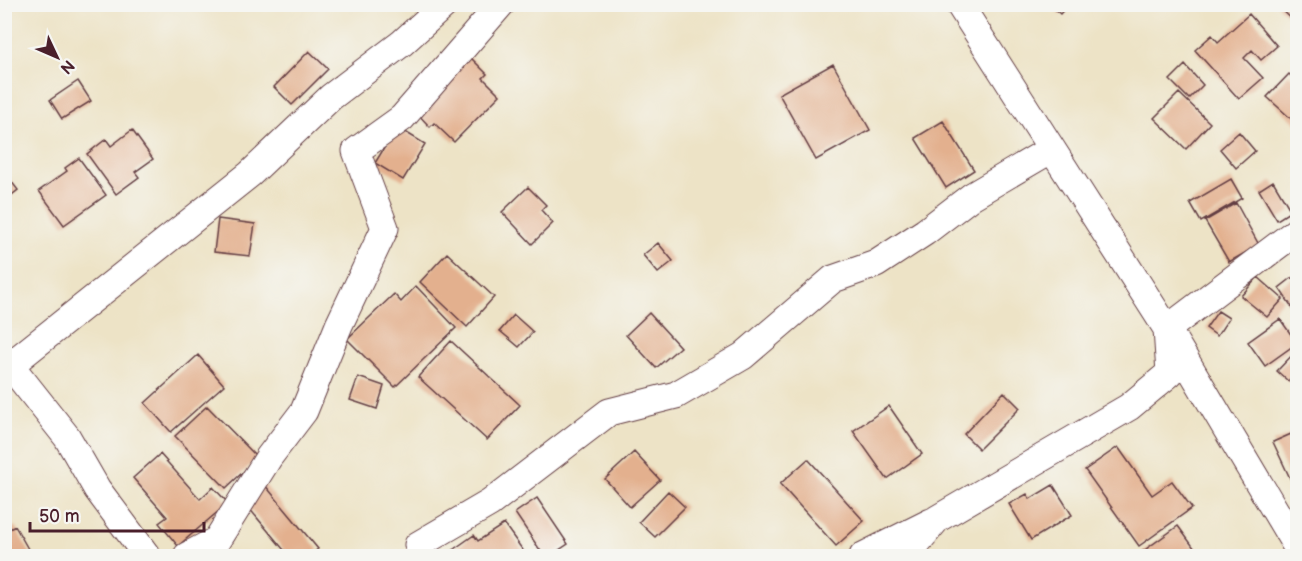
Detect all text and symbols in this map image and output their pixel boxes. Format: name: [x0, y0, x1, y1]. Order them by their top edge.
north arrow: [27, 27, 87, 87]
text: N: [56, 55, 78, 77]
scale bar: [30, 495, 204, 533]
text: 50 m: [39, 506, 80, 527]

